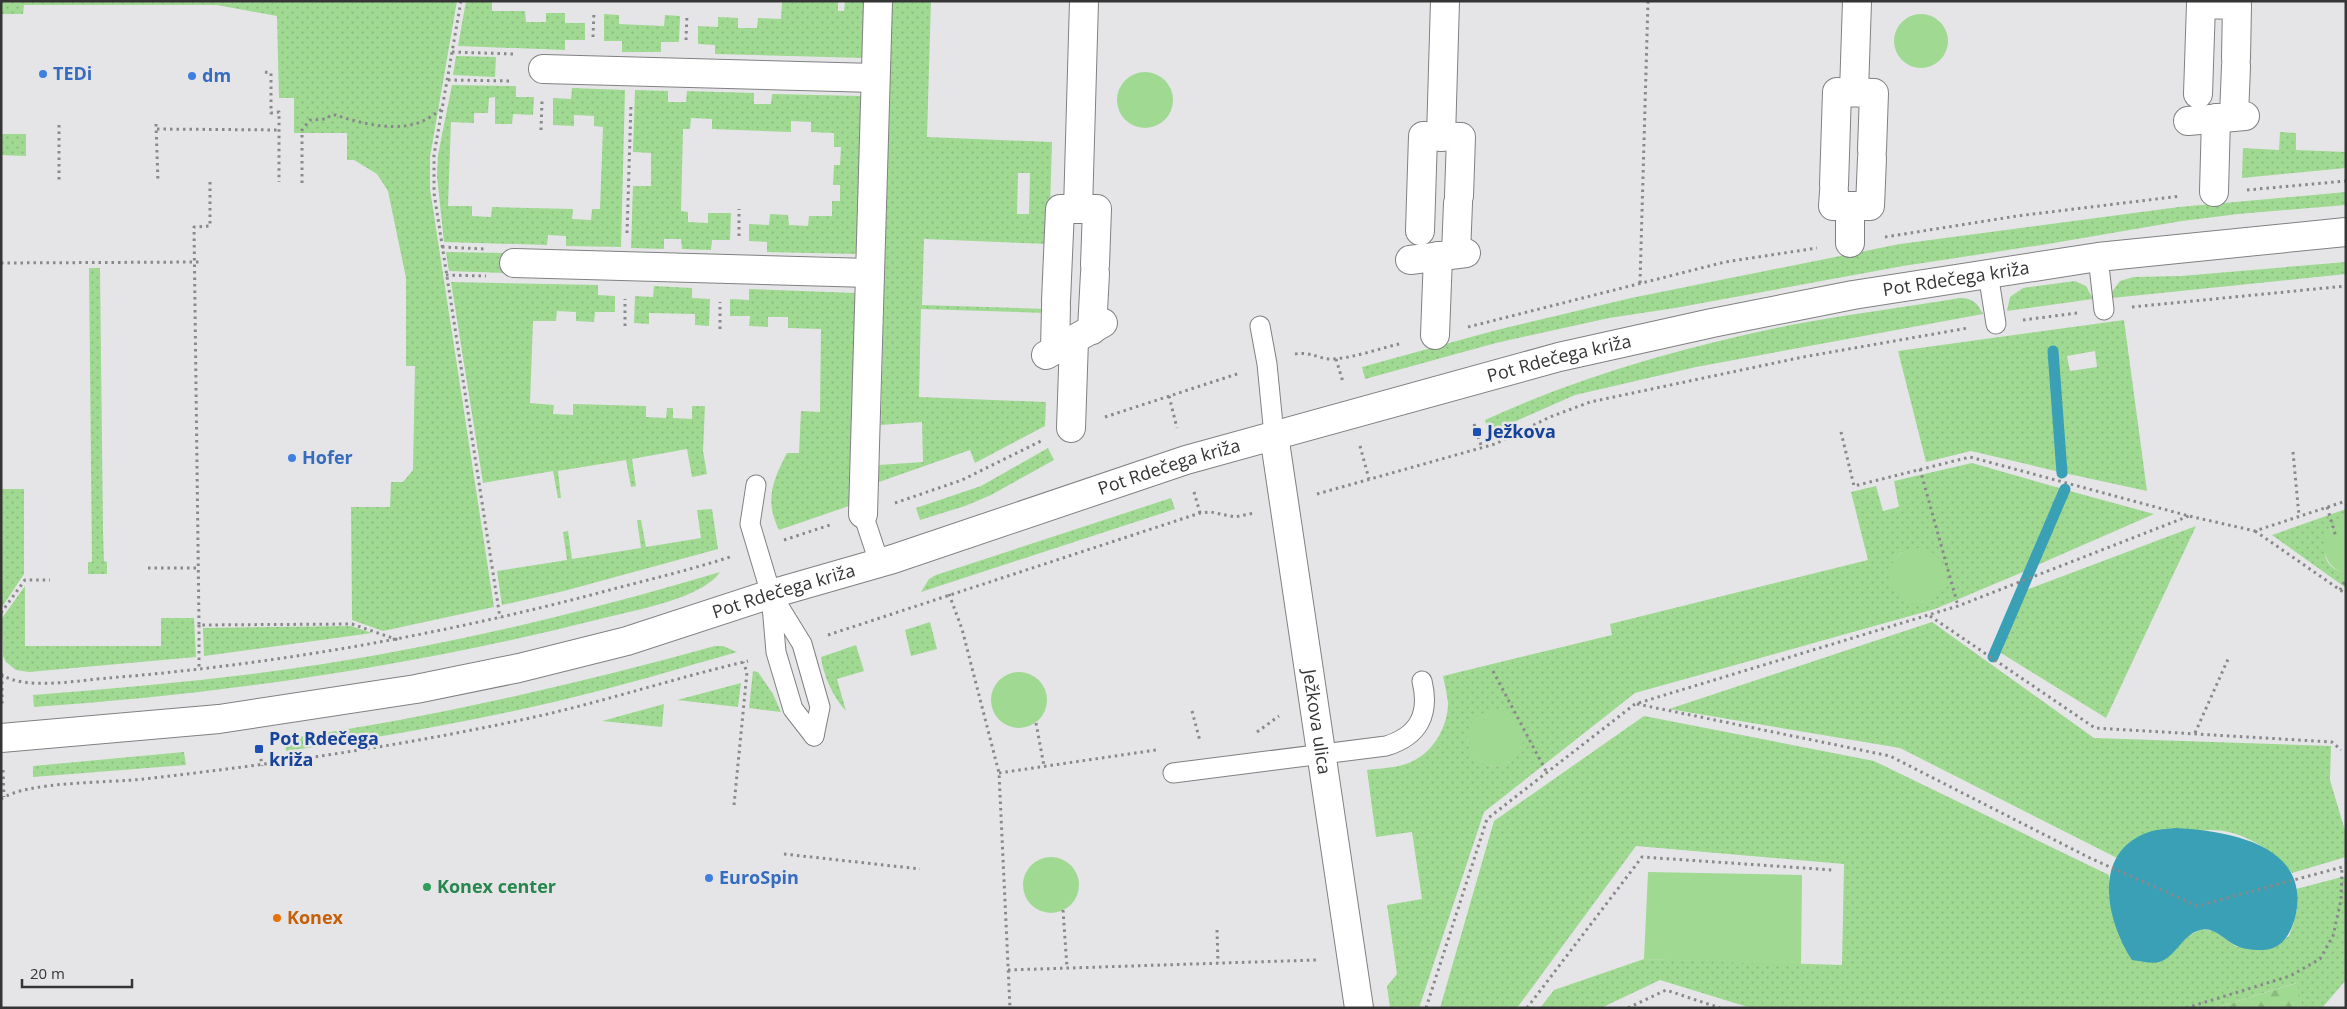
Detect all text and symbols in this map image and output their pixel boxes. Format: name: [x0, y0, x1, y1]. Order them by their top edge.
place label: TEDi: [53, 61, 92, 85]
place label: dm: [202, 63, 231, 87]
marker: TEDi: [37, 68, 49, 80]
marker: dm: [186, 70, 198, 82]
street label: Pot Rdečega križa: [1881, 255, 2031, 301]
street label: Pot Rdečega križa: [1484, 328, 1633, 387]
place label: Ježkova: [1485, 419, 1556, 443]
marker: Ježkova: [1471, 426, 1483, 438]
street label: Pot Rdečega križa: [1094, 433, 1243, 500]
place label: Hofer: [302, 445, 353, 469]
marker: Hofer: [286, 452, 298, 464]
street label: Pot Rdečega križa: [709, 558, 858, 623]
street label: Ježkova ulica: [1298, 665, 1337, 776]
place label: Pot Rdečega križa: [269, 726, 379, 771]
marker: Pot Rdečega križa: [253, 743, 265, 755]
place label: EuroSpin: [719, 865, 799, 889]
marker: EuroSpin: [703, 872, 715, 884]
place label: Konex center: [437, 874, 556, 898]
marker: Konex center: [421, 881, 433, 893]
place label: Konex: [287, 905, 344, 929]
marker: Konex: [271, 912, 283, 924]
scale bar: [22, 956, 132, 988]
text: 20 m: [30, 963, 65, 983]

